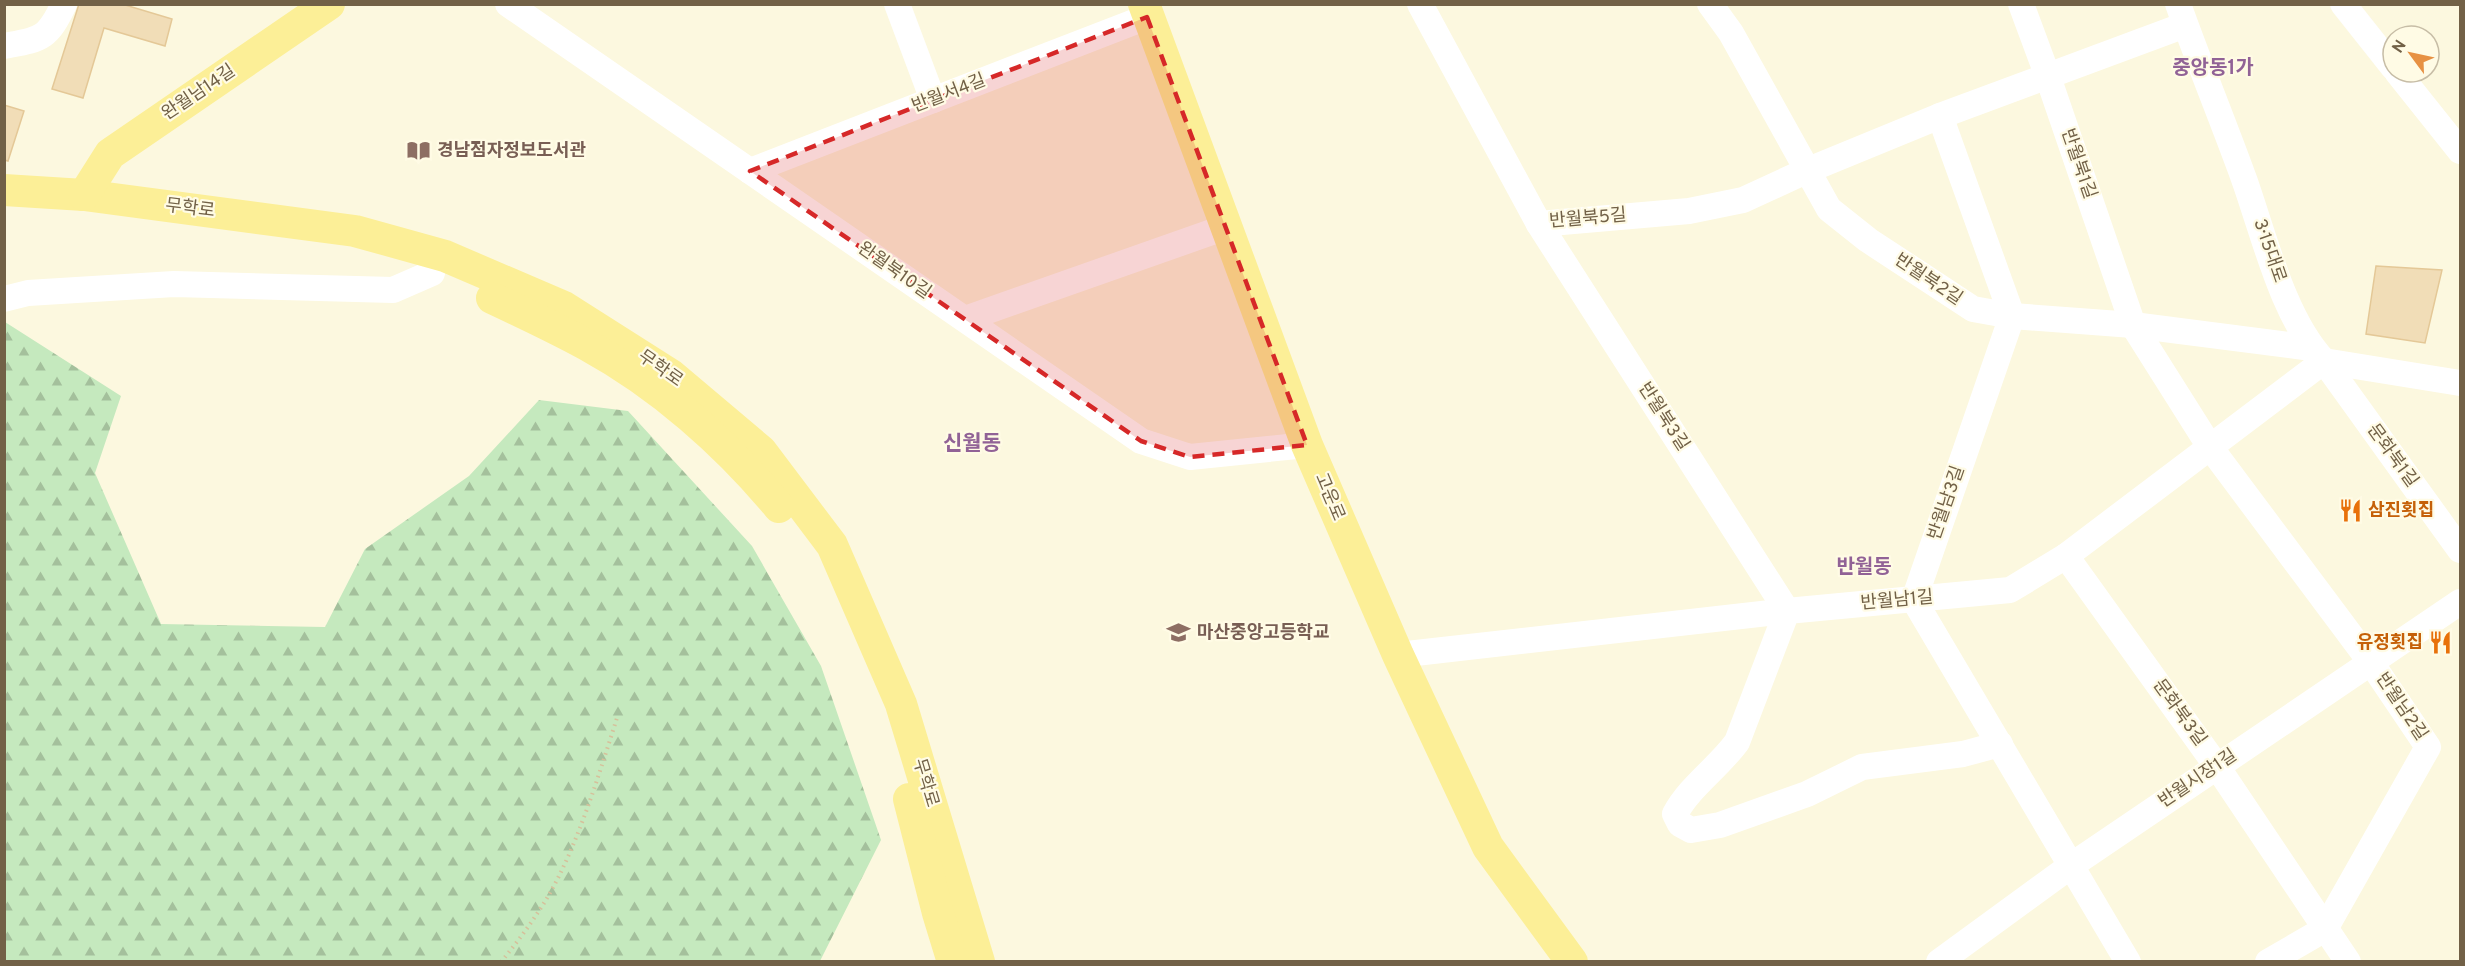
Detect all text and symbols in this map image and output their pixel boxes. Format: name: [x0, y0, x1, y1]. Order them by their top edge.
north arrow: [2381, 24, 2441, 84]
text: N: [2389, 37, 2412, 57]
district label: 중앙동1가: [2172, 56, 2254, 82]
street label: 완월남14길: [158, 60, 240, 126]
street label: 반월서4길: [909, 69, 989, 119]
street label: 반월북1길: [2055, 126, 2101, 202]
library icon: 경남점자정보도서관: [406, 138, 432, 164]
place label: 경남점자정보도서관: [437, 140, 586, 163]
street label: 무학로: [164, 195, 216, 223]
street label: 반월북5길: [1548, 204, 1628, 234]
street label: 3·15대로: [2247, 216, 2291, 286]
street label: 완월북10길: [853, 237, 935, 305]
street label: 반월북2길: [1890, 249, 1966, 311]
street label: 무학로: [633, 345, 687, 393]
street label: 반월북3길: [1632, 378, 1694, 456]
street label: 문화북1길: [2361, 420, 2423, 492]
district label: 신월동: [943, 431, 1001, 458]
street label: 반월남3길: [1924, 463, 1970, 543]
street label: 고운로: [1309, 470, 1349, 524]
restaurant icon: 삼진횟집: [2337, 498, 2363, 524]
place label: 삼진횟집: [2368, 500, 2434, 523]
district label: 반월동: [1836, 555, 1892, 581]
street label: 반월남1길: [1860, 586, 1934, 616]
school or university icon: 마산중앙고등학교: [1166, 620, 1192, 646]
place label: 마산중앙고등학교: [1197, 622, 1329, 645]
restaurant icon: 유정횟집: [2428, 630, 2454, 656]
place label: 유정횟집: [2357, 632, 2423, 655]
street label: 반월남2길: [2370, 669, 2432, 745]
street label: 문화북3길: [2147, 675, 2211, 751]
street label: 반월시장1길: [2154, 744, 2242, 814]
street label: 무학로: [907, 756, 943, 810]

